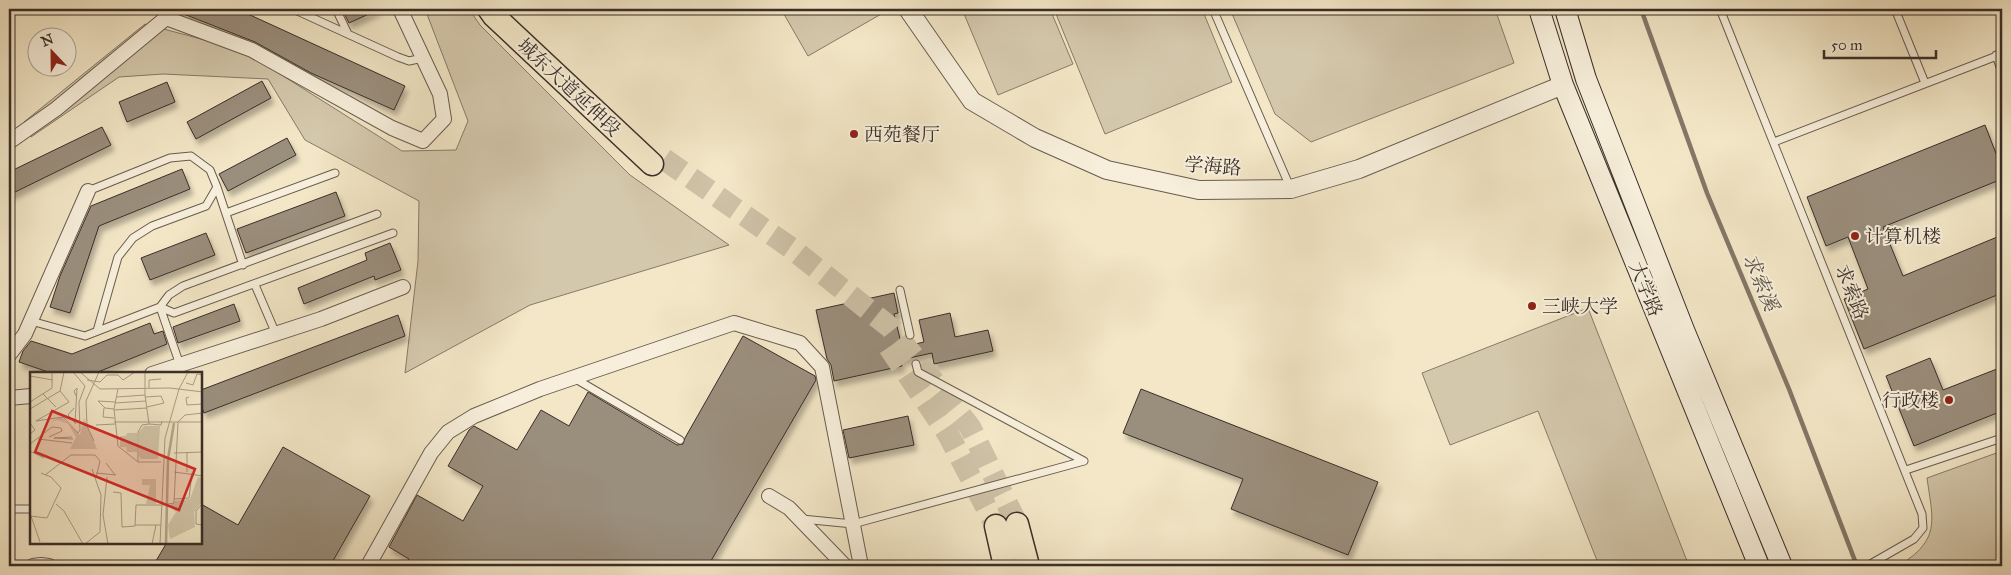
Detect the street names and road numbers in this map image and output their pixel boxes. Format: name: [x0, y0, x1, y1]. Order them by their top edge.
street label: 城东大道延伸段: [513, 33, 625, 141]
street label: 学海路: [1184, 153, 1242, 179]
street label: 大学路: [1625, 258, 1667, 320]
street label: 求索路: [1831, 261, 1873, 323]

